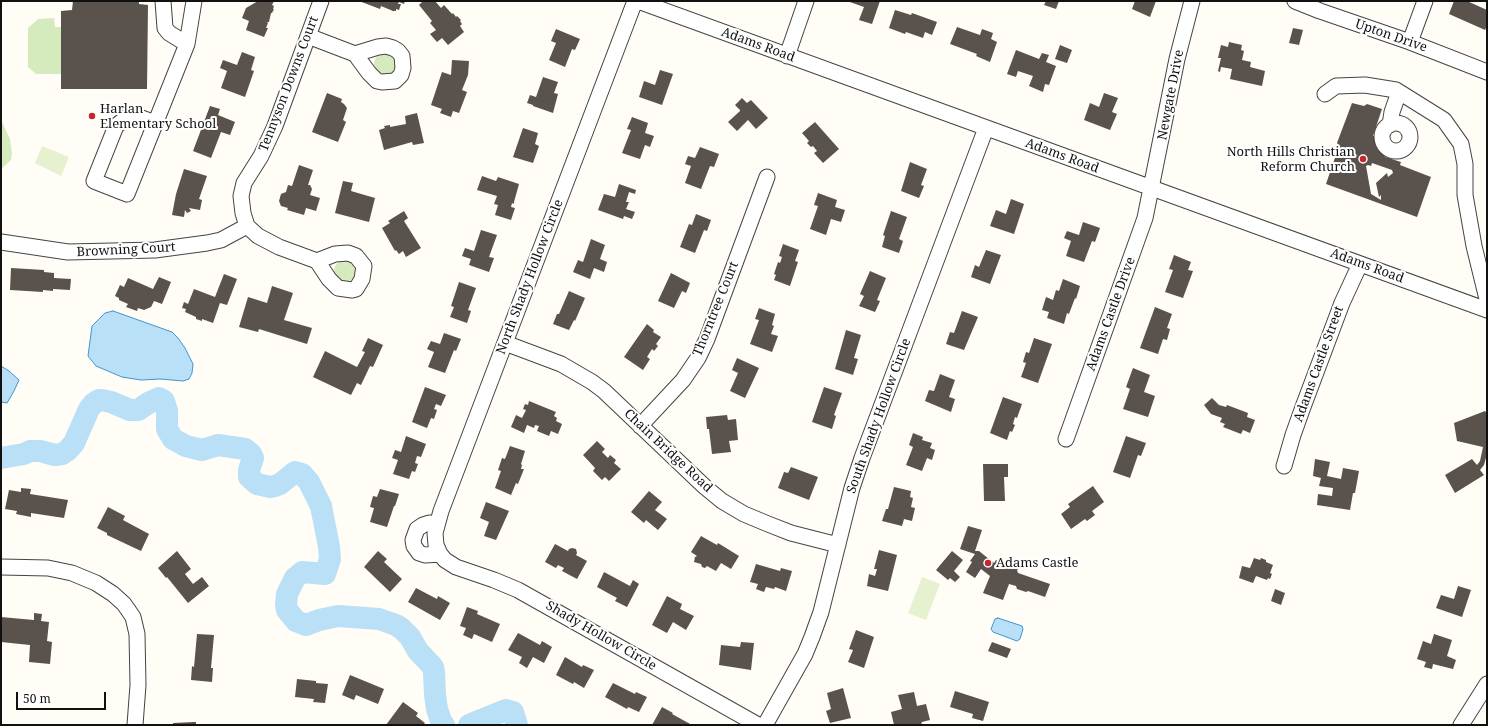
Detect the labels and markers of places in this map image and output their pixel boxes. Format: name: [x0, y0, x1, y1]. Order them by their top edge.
place label: Harlan Elementary School: [100, 101, 216, 132]
marker: Harlan Elementary School: [87, 111, 97, 121]
place label: North Hills Christian Reform Church: [1227, 144, 1355, 175]
marker: North Hills Christian Reform Church: [1358, 154, 1368, 164]
place label: Adams Castle: [996, 555, 1078, 571]
marker: Adams Castle: [983, 558, 993, 568]

